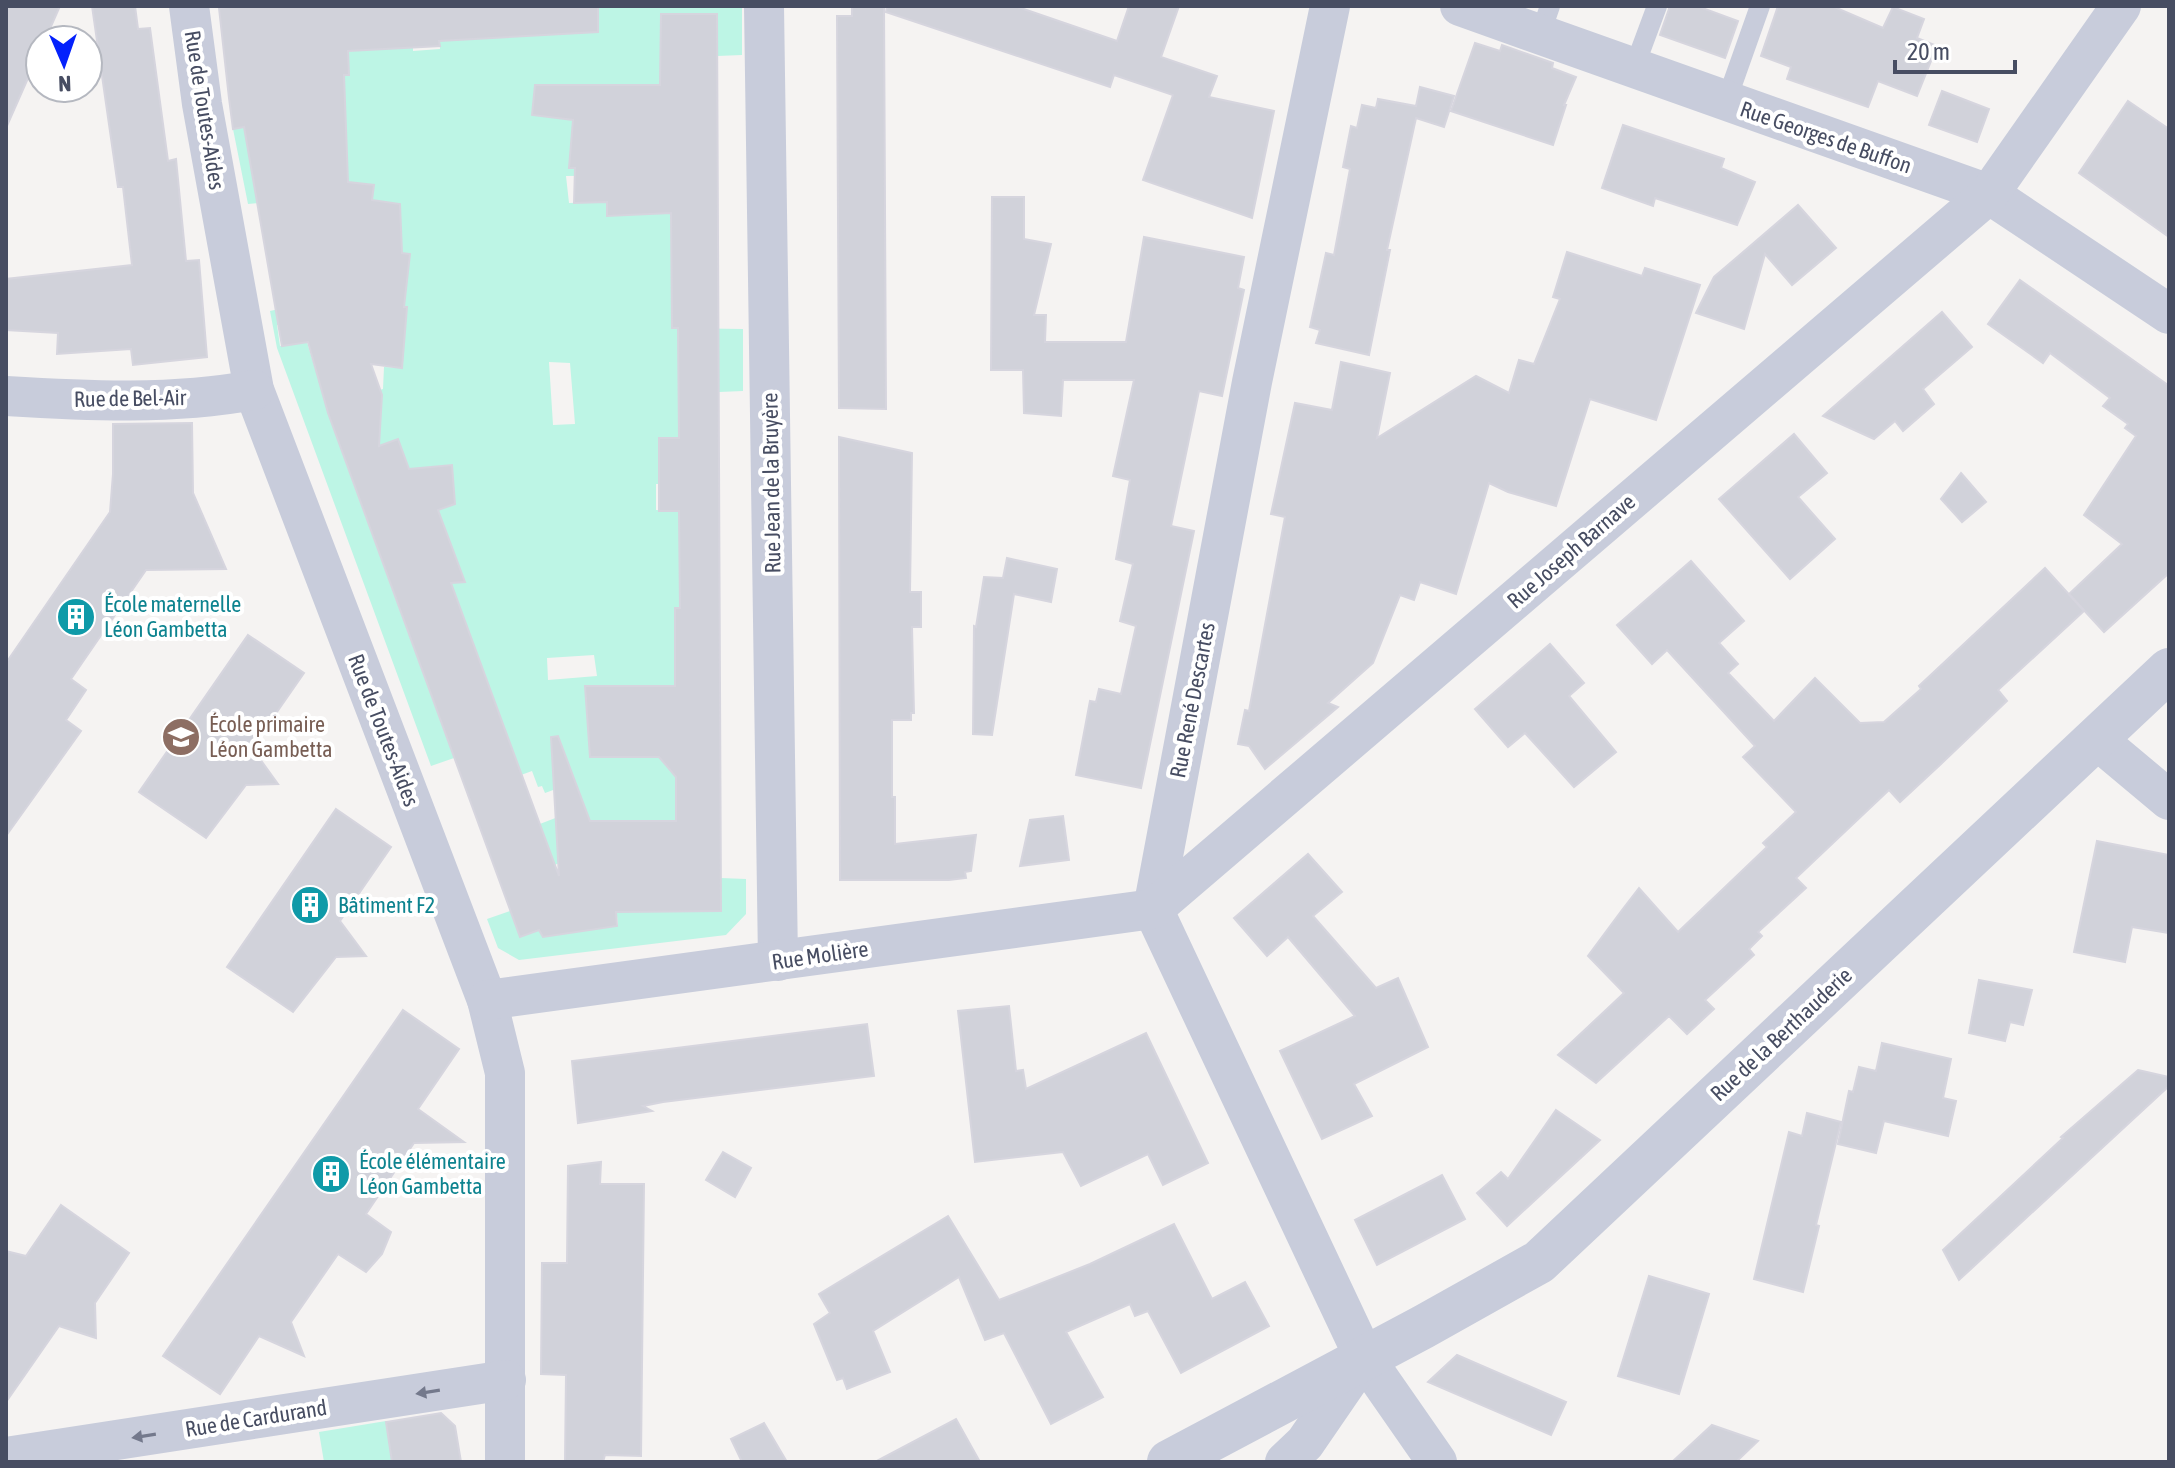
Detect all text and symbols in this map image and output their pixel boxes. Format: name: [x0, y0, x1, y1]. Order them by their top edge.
north arrow: [24, 24, 104, 104]
scale bar: [1895, 24, 2015, 74]
street label: Rue de Toutes-Aides: [180, 29, 230, 192]
text: 20 m: [1907, 38, 1950, 65]
text: N: [58, 71, 72, 97]
street label: Rue Georges de Buffon: [1737, 95, 1915, 179]
street label: Rue de Bel-Air: [74, 384, 187, 412]
street label: Rue Jean de la Bruyère: [756, 392, 786, 574]
street label: Rue Joseph Barnave: [1502, 488, 1640, 614]
place label: École maternelle Léon Gambetta: [104, 591, 241, 642]
building icon: École maternelle Léon Gambetta: [55, 596, 97, 638]
street label: Rue René Descartes: [1164, 620, 1220, 780]
street label: Rue de Toutes-Aides: [343, 650, 425, 810]
place label: École primaire Léon Gambetta: [209, 711, 332, 762]
school or university icon: École primaire Léon Gambetta: [160, 716, 202, 758]
building icon: Bâtiment F2: [289, 884, 331, 926]
place label: Bâtiment F2: [338, 892, 435, 918]
street label: Rue Molière: [770, 935, 870, 975]
street label: Rue de la Berthauderie: [1705, 962, 1857, 1106]
place label: École élémentaire Léon Gambetta: [359, 1148, 506, 1199]
building icon: École élémentaire Léon Gambetta: [310, 1153, 352, 1195]
one-way arrow: [416, 1386, 441, 1398]
street label: Rue de Cardurand: [183, 1394, 329, 1442]
one-way arrow: [131, 1430, 156, 1442]

